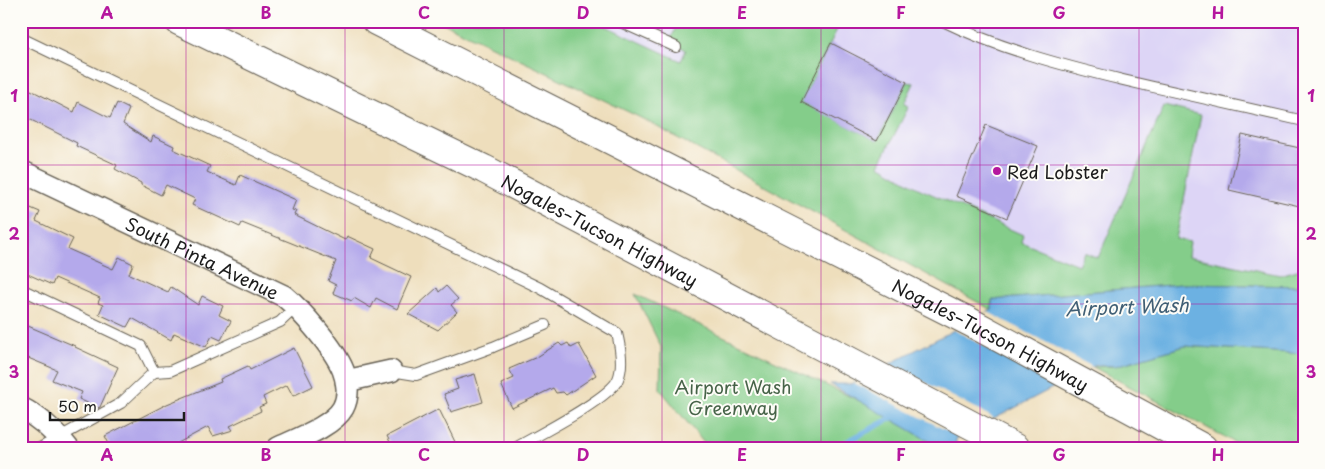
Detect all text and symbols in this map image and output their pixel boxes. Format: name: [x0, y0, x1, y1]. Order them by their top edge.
text: A: [101, 0, 114, 24]
text: B: [261, 0, 272, 24]
text: C: [418, 0, 430, 24]
text: D: [577, 0, 589, 24]
text: E: [737, 0, 747, 24]
text: F: [896, 0, 906, 24]
text: G: [1052, 0, 1066, 24]
text: H: [1212, 0, 1224, 24]
text: 1: [10, 83, 18, 107]
text: 1: [1307, 83, 1315, 107]
place label: Red Lobster: [1007, 158, 1109, 185]
marker: Red Lobster: [991, 165, 1003, 177]
street label: Nogales–Tucson Highway: [497, 167, 703, 293]
street label: South Pinta Avenue: [121, 209, 284, 305]
text: 2: [8, 221, 20, 245]
text: 2: [1305, 221, 1317, 245]
street label: Nogales–Tucson Highway: [888, 271, 1094, 397]
water label: Airport Wash: [1065, 290, 1190, 322]
text: 3: [9, 359, 19, 383]
text: 3: [1306, 359, 1316, 383]
park label: Airport Wash Greenway: [675, 373, 791, 421]
scale bar: [50, 389, 184, 421]
text: 50 m: [58, 394, 97, 417]
text: A: [101, 442, 114, 466]
text: B: [261, 442, 272, 466]
text: C: [418, 442, 430, 466]
text: D: [577, 442, 589, 466]
text: E: [737, 442, 747, 466]
text: F: [896, 442, 906, 466]
text: G: [1052, 442, 1066, 466]
text: H: [1212, 442, 1224, 466]

